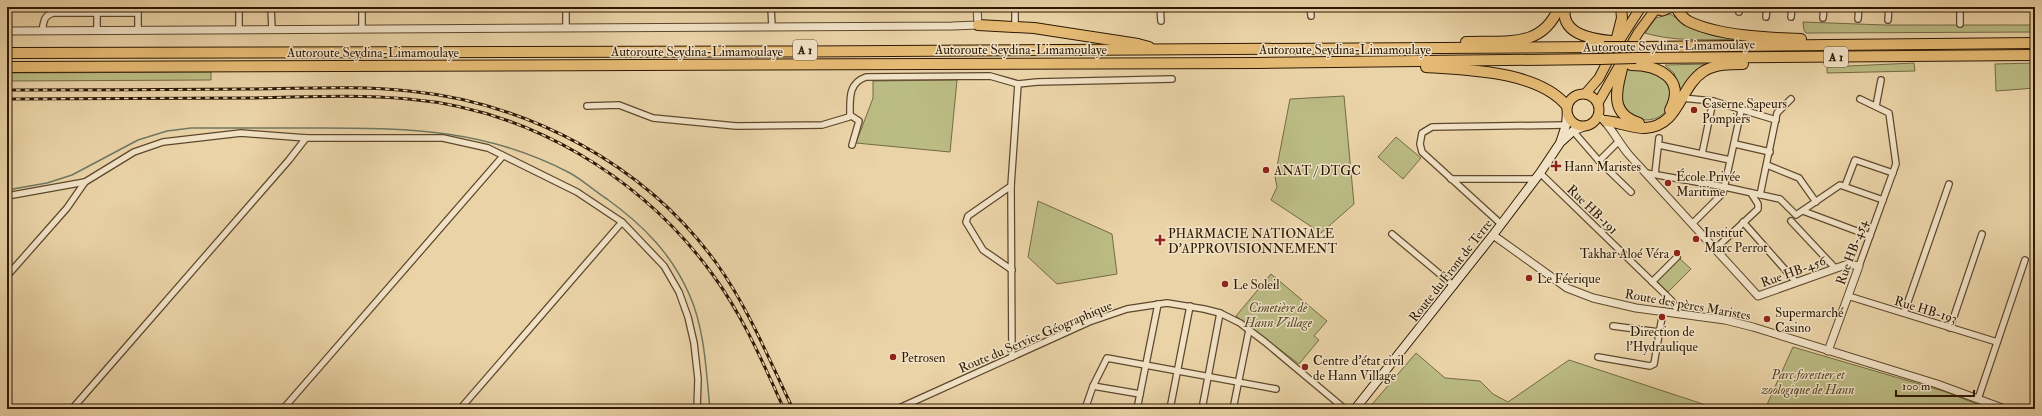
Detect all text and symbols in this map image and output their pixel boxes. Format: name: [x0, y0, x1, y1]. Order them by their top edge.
street label: Autoroute Seydina-Limamoulaye: [1582, 36, 1756, 57]
road number: A 1: [793, 40, 817, 60]
street label: Autoroute Seydina-Limamoulaye: [934, 42, 1108, 59]
street label: Autoroute Seydina-Limamoulaye: [1258, 42, 1432, 59]
street label: Autoroute Seydina-Limamoulaye: [610, 44, 784, 61]
street label: Autoroute Seydina-Limamoulaye: [286, 45, 460, 62]
road number: A 1: [1824, 47, 1848, 67]
place label: Caserne Sapeurs Pompiers: [1702, 96, 1788, 128]
marker: Caserne Sapeurs Pompiers: [1689, 105, 1699, 115]
place label: Hann Maristes: [1564, 159, 1641, 175]
marker: Hann Maristes: [1551, 161, 1561, 171]
place label: ANAT / DTGC: [1273, 163, 1361, 179]
marker: ANAT / DTGC: [1261, 165, 1271, 175]
place label: École Privée Maritime: [1676, 168, 1741, 200]
marker: École Privée Maritime: [1663, 178, 1673, 188]
street label: Rue HB-191: [1564, 182, 1621, 238]
street label: Route du Front de Terre: [1406, 216, 1496, 325]
street label: Rue HB-454: [1833, 217, 1871, 287]
place label: Institut Marc Perrot: [1704, 225, 1767, 256]
place label: PHARMACIE NATIONALE D'APPROVISIONNEMENT: [1168, 226, 1338, 257]
marker: Institut Marc Perrot: [1691, 234, 1701, 244]
marker: PHARMACIE NATIONALE D'APPROVISIONNEMENT: [1155, 235, 1165, 245]
place label: Takhar Aloé Véra: [1580, 246, 1670, 262]
marker: Takhar Aloé Véra: [1672, 248, 1682, 258]
street label: Rue HB-456: [1759, 252, 1829, 291]
place label: Le Féerique: [1537, 271, 1601, 287]
marker: Le Féerique: [1524, 273, 1534, 283]
place label: Le Soleil: [1233, 277, 1280, 293]
marker: Le Soleil: [1220, 279, 1230, 289]
street label: Route des pères Maristes: [1623, 286, 1753, 325]
street label: Rue HB-193: [1892, 293, 1959, 327]
street label: Route du Service Géographique: [956, 297, 1115, 377]
park label: Cimetière de Hann Village: [1243, 300, 1313, 331]
place label: Supermarché Casino: [1775, 305, 1844, 336]
marker: Direction de l'Hydraulique: [1657, 312, 1667, 322]
marker: Supermarché Casino: [1762, 314, 1772, 324]
place label: Direction de l'Hydraulique: [1626, 324, 1698, 356]
place label: Petrosen: [901, 350, 946, 366]
marker: Petrosen: [888, 352, 898, 362]
place label: Centre d’état civil de Hann Village: [1313, 353, 1405, 384]
marker: Centre d’état civil de Hann Village: [1300, 362, 1310, 372]
park label: Parc forestier et zoologique de Hann: [1761, 367, 1854, 398]
scale bar: [1896, 372, 1974, 398]
text: 100 m: [1902, 379, 1931, 394]

